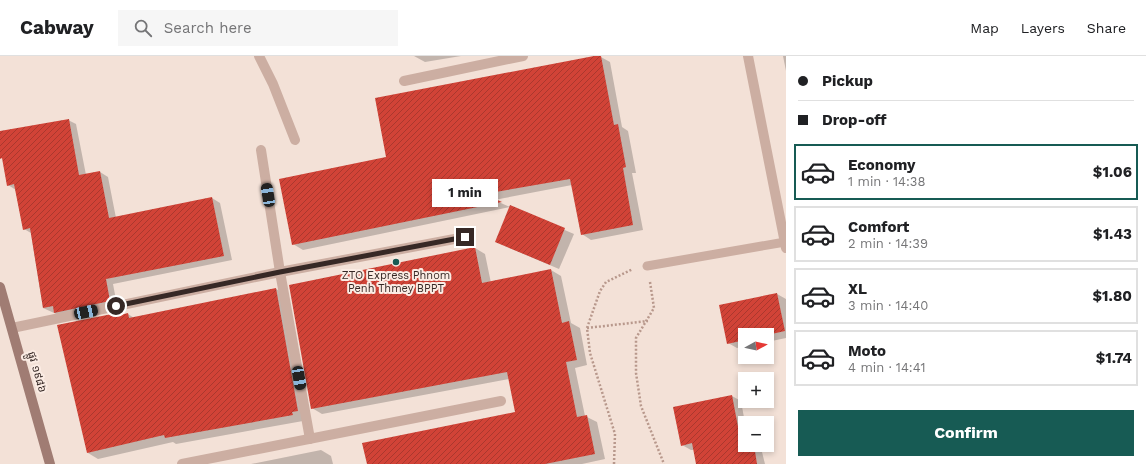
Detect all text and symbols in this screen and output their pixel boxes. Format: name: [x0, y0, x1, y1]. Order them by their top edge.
search box: [118, 10, 398, 46]
text: Cabway: [20, 16, 94, 39]
icon: search: [132, 17, 154, 39]
text: Search here: [164, 19, 252, 37]
text: Map: [970, 20, 999, 36]
text: Layers: [1021, 20, 1065, 36]
text: Share: [1087, 20, 1126, 36]
text: Pickup: [822, 72, 873, 90]
text: Drop-off: [822, 111, 887, 129]
icon: car: [800, 154, 836, 190]
text: Economy: [848, 156, 915, 174]
text: $1.06: [1093, 163, 1132, 181]
text: 1 min · 14:38: [848, 174, 925, 189]
callout: 1 min: [432, 179, 498, 207]
car: [260, 182, 276, 208]
text: 1 min: [448, 185, 482, 200]
icon: car: [800, 216, 836, 252]
text: Comfort: [848, 218, 909, 236]
text: $1.43: [1093, 225, 1132, 243]
route end: [456, 228, 474, 246]
text: 2 min · 14:39: [848, 236, 928, 251]
marker: ZTO Express Phnom Penh Thmey BPPT: [391, 257, 401, 267]
place label: ZTO Express Phnom Penh Thmey BPPT: [342, 269, 450, 295]
icon: car: [800, 278, 836, 314]
text: XL: [848, 280, 867, 298]
text: $1.80: [1093, 287, 1132, 305]
route start: [107, 297, 125, 315]
text: 3 min · 14:40: [848, 298, 928, 313]
car: [73, 304, 99, 320]
north arrow: [738, 328, 774, 364]
map controls: [738, 328, 774, 452]
icon: car: [800, 340, 836, 376]
text: Moto: [848, 342, 886, 360]
text: $1.74: [1096, 349, 1132, 367]
street label: ផ្លូវ ១៩៨៦: [22, 350, 49, 395]
text: 4 min · 14:41: [848, 360, 925, 375]
car: [291, 365, 307, 391]
button: +: [738, 372, 774, 408]
button: Confirm: [798, 410, 1134, 456]
button: −: [738, 416, 774, 452]

